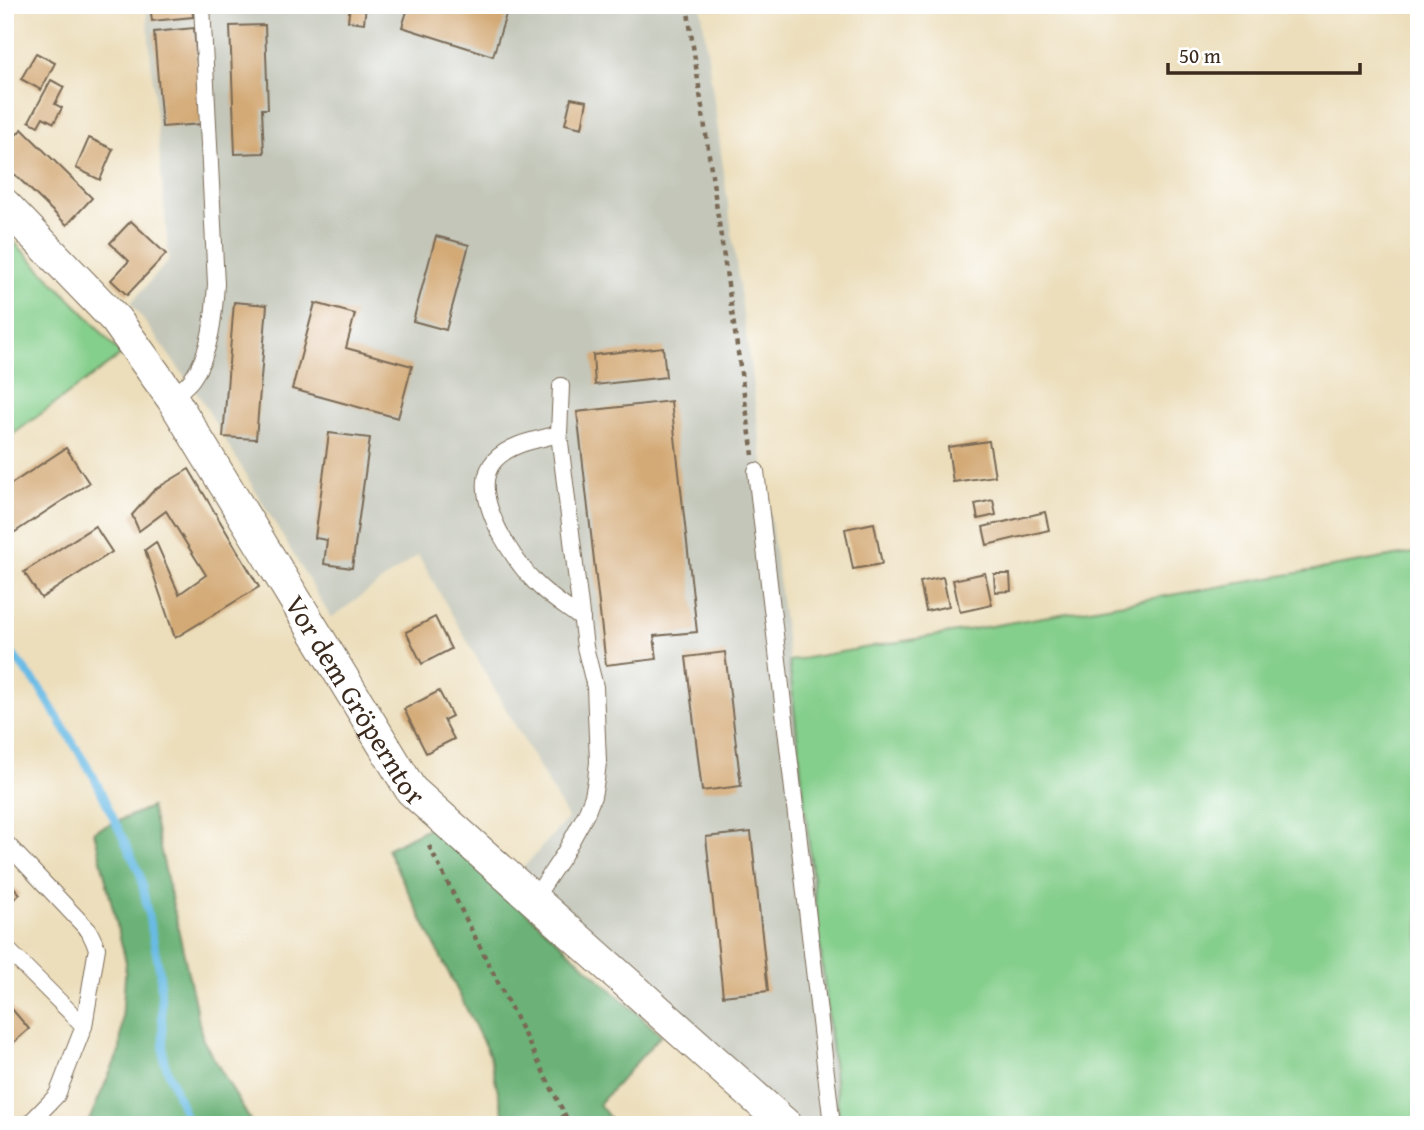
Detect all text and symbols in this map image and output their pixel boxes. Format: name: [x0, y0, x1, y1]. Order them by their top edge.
scale bar: [1168, 32, 1361, 76]
text: 50 m: [1179, 40, 1221, 71]
street label: Vor dem Gröperntor: [276, 587, 435, 815]

